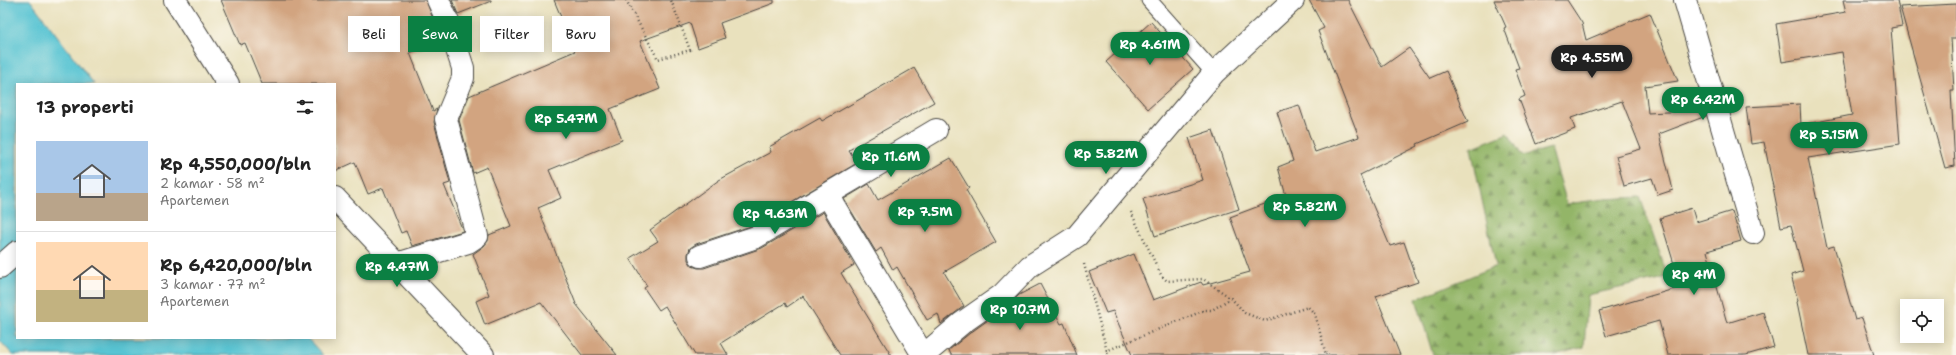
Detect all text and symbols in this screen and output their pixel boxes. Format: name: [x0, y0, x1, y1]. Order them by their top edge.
chip: Beli: [348, 16, 400, 52]
chip: Sewa: [408, 16, 472, 52]
chip: Filter: [480, 16, 544, 52]
chip: Baru: [552, 16, 610, 52]
pin: Rp 4.61M: [1109, 32, 1191, 66]
text: Rp 4.61M: [1119, 36, 1181, 53]
pin: Rp 4.55M: [1551, 45, 1633, 79]
text: Rp 4.55M: [1560, 49, 1624, 66]
pin: Rp 6.42M: [1662, 87, 1744, 121]
text: Rp 6.42M: [1671, 91, 1735, 108]
text: 13 properti: [36, 96, 134, 118]
icon: filters: [294, 96, 316, 118]
pin: Rp 5.47M: [525, 106, 607, 140]
text: Rp 5.47M: [534, 110, 598, 127]
pin: Rp 5.15M: [1788, 122, 1870, 156]
text: Rp 5.15M: [1799, 126, 1859, 143]
pin: Rp 5.82M: [1065, 141, 1147, 175]
pin: Rp 11.6M: [850, 144, 932, 178]
text: Rp 5.82M: [1074, 145, 1138, 162]
text: Rp 11.6M: [862, 148, 920, 165]
text: Rp 4,550,000/bln: [160, 153, 311, 175]
icon: home: [68, 157, 116, 205]
text: 2 kamar · 58 m²: [160, 175, 265, 192]
text: Apartemen: [160, 192, 229, 209]
pin: Rp 5.82M: [1264, 194, 1346, 228]
text: Rp 5.82M: [1273, 198, 1337, 215]
pin: Rp 7.5M: [888, 199, 962, 233]
pin: Rp 9.63M: [734, 201, 816, 235]
text: Rp 7.5M: [897, 203, 953, 220]
text: Rp 9.63M: [742, 205, 808, 222]
text: Rp 6,420,000/bln: [160, 254, 312, 276]
pin: Rp 4.47M: [356, 254, 438, 288]
icon: home: [68, 258, 116, 306]
text: Rp 4.47M: [365, 258, 429, 275]
pin: Rp 4M: [1666, 262, 1722, 296]
text: Rp 4M: [1672, 266, 1716, 283]
text: 3 kamar · 77 m²: [160, 276, 265, 293]
text: Apartemen: [160, 293, 229, 310]
pin: Rp 10.7M: [979, 297, 1061, 331]
map controls: [1900, 299, 1944, 343]
button: locate: [1900, 299, 1944, 343]
text: Rp 10.7M: [990, 301, 1050, 318]

